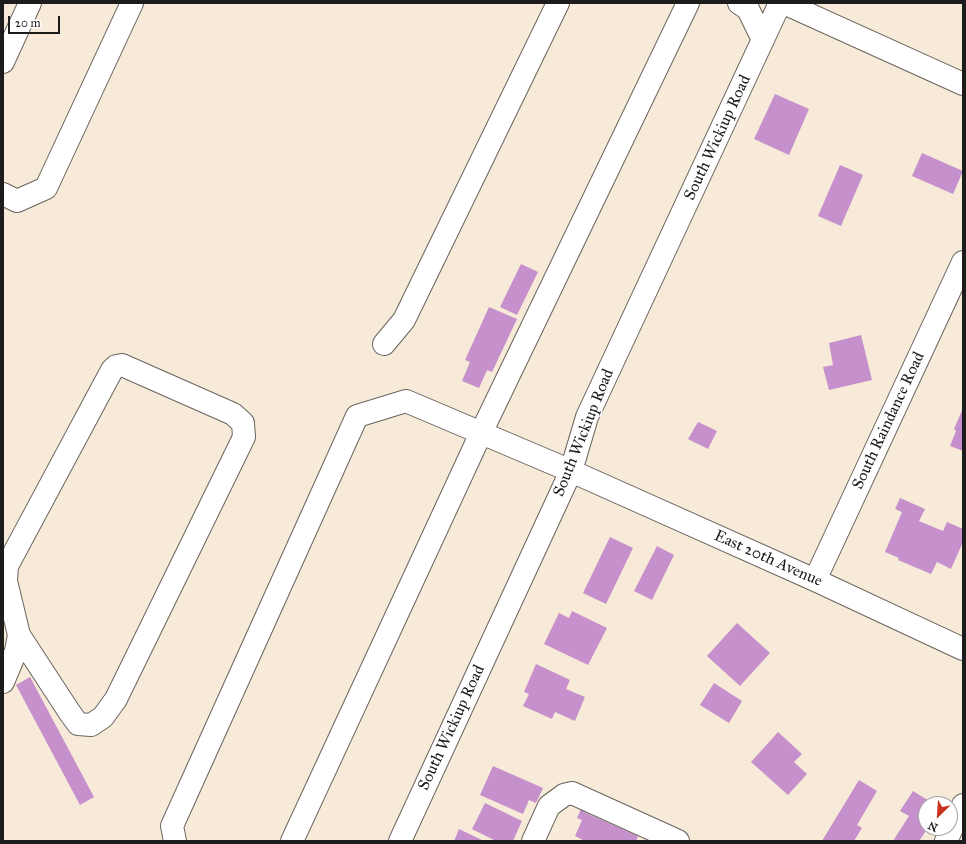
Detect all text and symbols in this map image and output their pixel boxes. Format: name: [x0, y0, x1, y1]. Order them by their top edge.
scale bar: [10, 8, 62, 34]
text: 20 m: [15, 16, 41, 30]
street label: South Wickiup Road: [681, 72, 755, 204]
street label: South Raindance Road: [849, 349, 929, 493]
street label: South Wickiup Road: [550, 366, 618, 500]
street label: East 20th Avenue: [711, 527, 825, 591]
street label: South Wickiup Road: [415, 662, 489, 794]
north arrow: [918, 796, 958, 836]
text: N: [926, 819, 940, 834]

